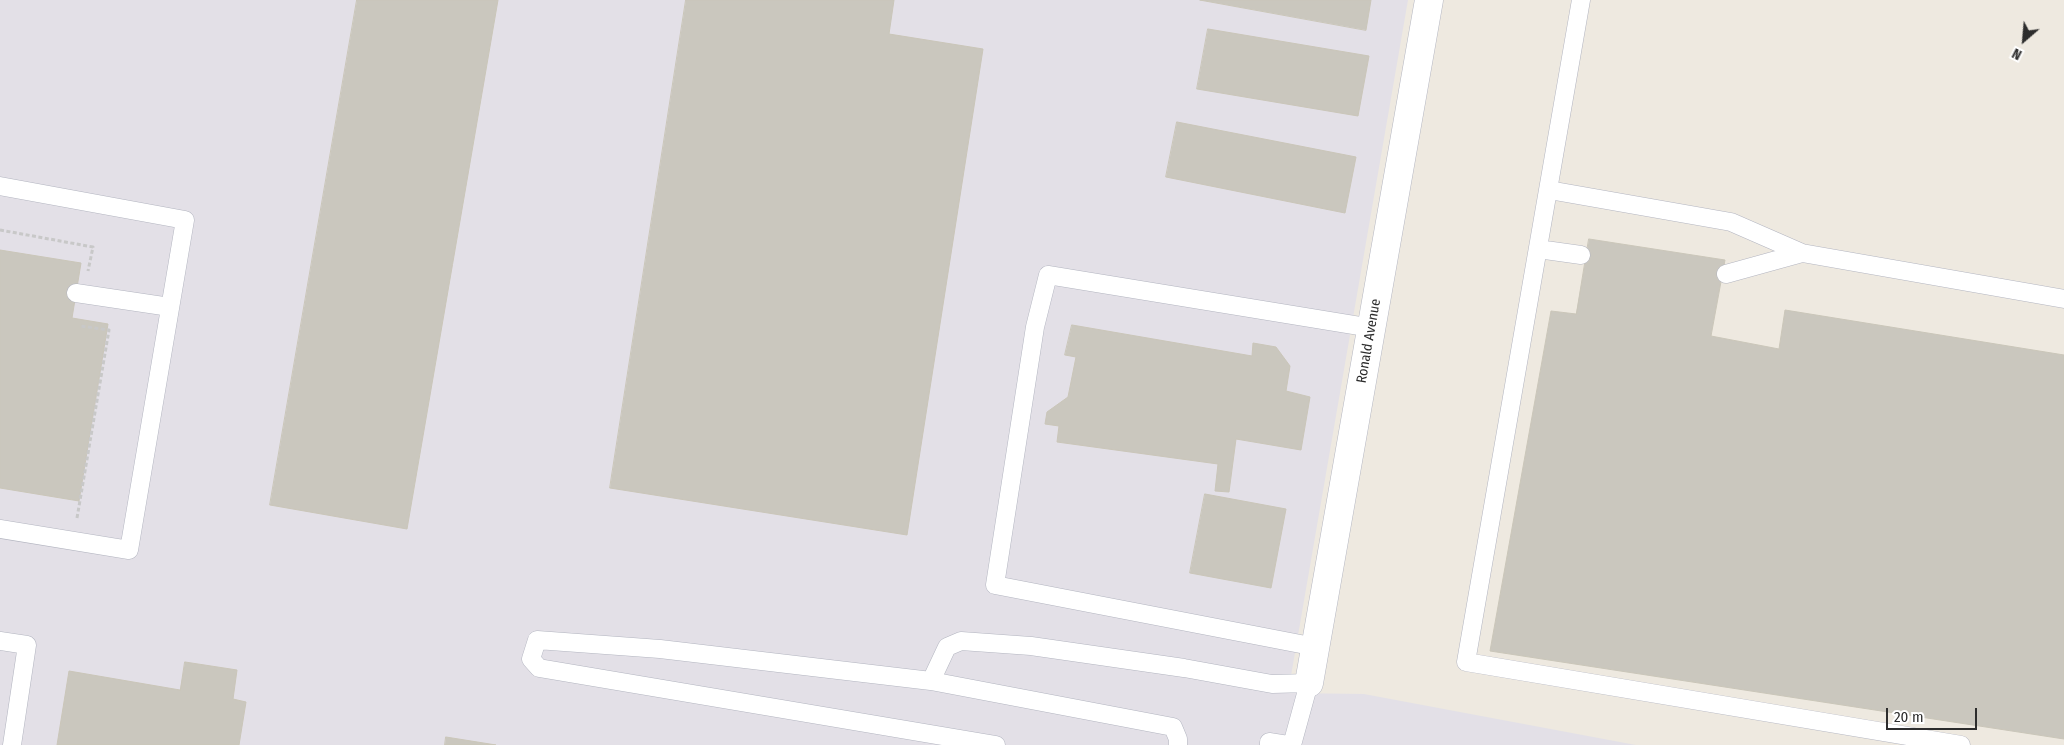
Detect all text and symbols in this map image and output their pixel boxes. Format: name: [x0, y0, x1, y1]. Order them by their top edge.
north arrow: [1999, 15, 2049, 65]
text: N: [2009, 44, 2025, 63]
street label: Ronald Avenue: [1353, 298, 1385, 384]
scale bar: [1889, 698, 1980, 730]
text: 20 m: [1894, 708, 1924, 726]

